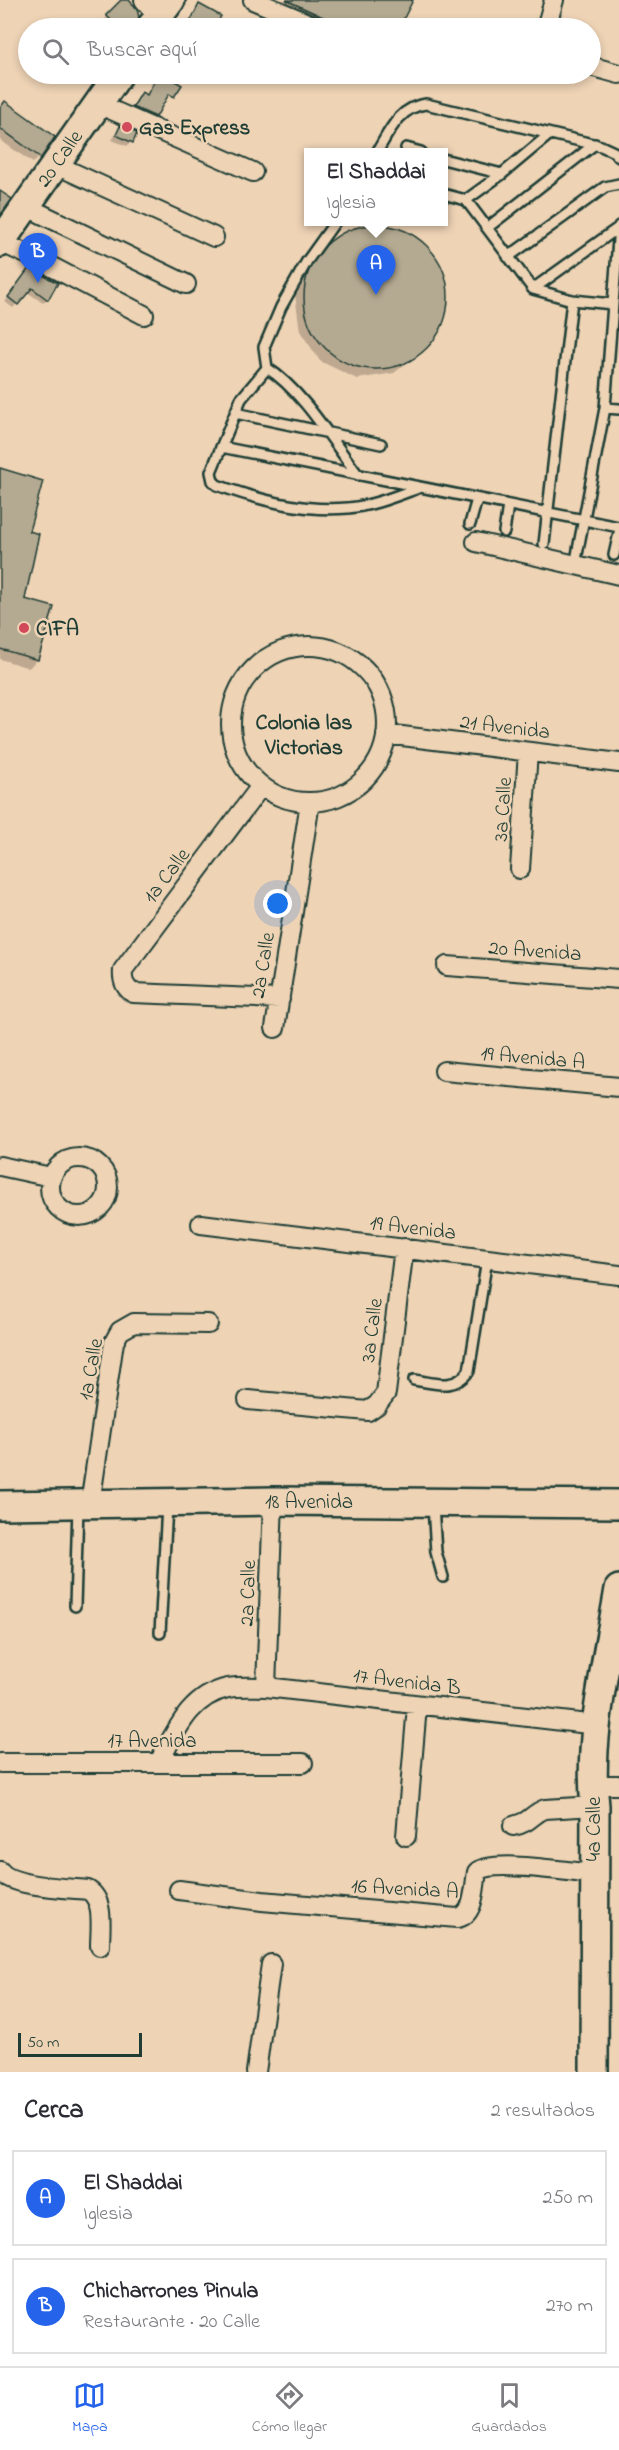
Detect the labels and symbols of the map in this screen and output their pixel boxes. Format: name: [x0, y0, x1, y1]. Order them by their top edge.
place label: Gas Express: [139, 114, 251, 144]
marker: Gas Express: [120, 120, 134, 134]
street label: 20 Calle: [30, 124, 92, 194]
pin: B: [18, 234, 57, 283]
pin: A: [356, 246, 395, 295]
place label: CIFA: [36, 615, 79, 645]
marker: CIFA: [17, 621, 31, 635]
district label: Colonia las Victorias: [256, 708, 352, 765]
street label: 21 Avenida: [458, 708, 552, 748]
street label: 3a Calle: [487, 775, 521, 842]
street label: 1a Calle: [137, 842, 199, 910]
your location: [263, 889, 292, 918]
street label: 2a Calle: [244, 930, 284, 1000]
street label: 20 Avenida: [487, 934, 582, 970]
street label: 19 Avenida A: [479, 1039, 586, 1079]
street label: 19 Avenida: [368, 1209, 458, 1249]
street label: 3a Calle: [354, 1296, 392, 1364]
street label: 1a Calle: [72, 1335, 112, 1403]
street label: 18 Avenida: [265, 1488, 353, 1518]
street label: 2a Calle: [233, 1559, 265, 1627]
street label: 17 Avenida B: [351, 1661, 462, 1704]
street label: 17 Avenida: [108, 1727, 196, 1757]
street label: 4a Calle: [580, 1796, 610, 1861]
street label: 16 Avenida A: [350, 1872, 459, 1908]
scale bar: [18, 2030, 142, 2058]

